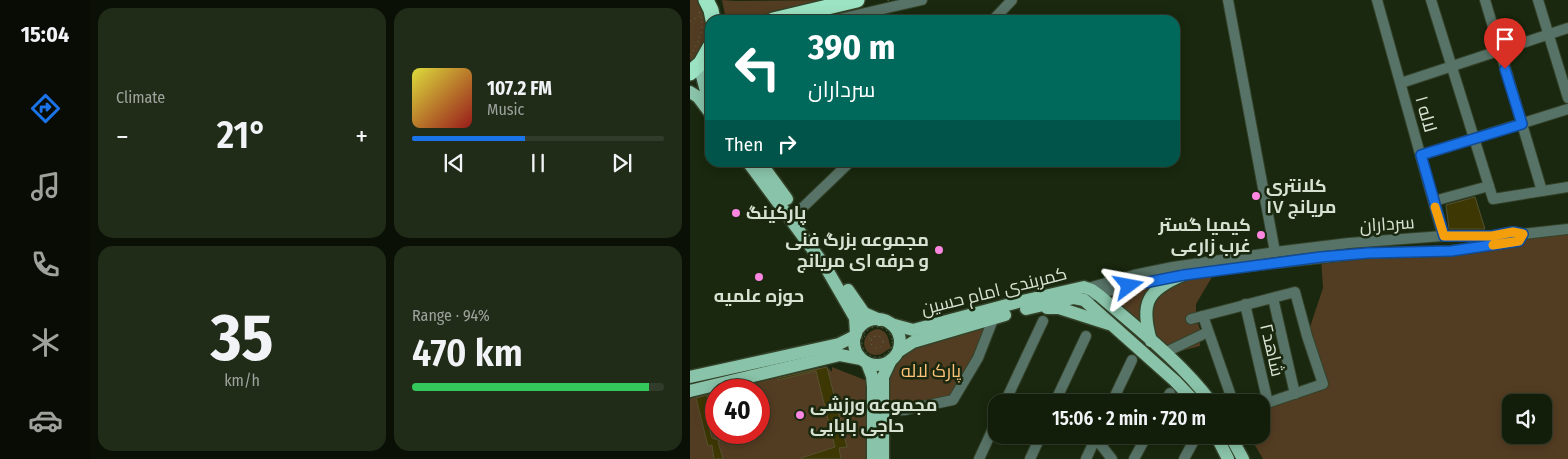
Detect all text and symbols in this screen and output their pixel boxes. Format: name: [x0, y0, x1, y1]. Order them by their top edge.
pin: [1484, 18, 1526, 69]
text: 15:04: [21, 21, 69, 48]
icon: arrive: [1491, 25, 1519, 53]
text: 390 m: [808, 26, 895, 68]
icon: left: [725, 35, 790, 100]
text: سرداران: [808, 76, 875, 103]
text: 107.2 FM: [487, 77, 552, 100]
text: Climate: [116, 88, 165, 107]
icon: directions: [28, 91, 63, 126]
street label: لاله ۱: [1410, 93, 1442, 135]
text: Music: [487, 100, 524, 119]
text: 21°: [217, 112, 267, 158]
text: −: [116, 120, 129, 153]
text: +: [355, 120, 368, 153]
icon: right: [773, 130, 801, 158]
text: Then: [725, 133, 763, 156]
icon: previous: [440, 149, 468, 177]
icon: pause: [524, 149, 552, 177]
icon: next: [608, 149, 636, 177]
icon: music: [28, 169, 63, 204]
place label: کلانتری ۱۷ مریانج: [1266, 175, 1336, 219]
marker: کلانتری ۱۷ مریانج: [1250, 190, 1262, 202]
place label: پارکینگ: [746, 202, 807, 225]
marker: پارکینگ: [730, 207, 742, 219]
street label: سرداران: [1359, 211, 1415, 237]
place label: کیمیا گستر غرب زارعی: [1158, 214, 1251, 257]
place label: مجموعه بزرگ فنی و حرفه ای مریانج: [785, 229, 929, 273]
marker: کیمیا گستر غرب زارعی: [1255, 229, 1267, 241]
marker: مجموعه بزرگ فنی و حرفه ای مریانج: [933, 244, 945, 256]
icon: phone: [28, 247, 63, 282]
position arrow: [1102, 259, 1154, 311]
street label: کمربندی امام حسین: [919, 262, 1069, 321]
marker: حوزه علمیه: [753, 271, 765, 283]
place label: حوزه علمیه: [714, 285, 804, 307]
text: 35: [211, 299, 273, 377]
text: Range · 94%: [412, 306, 490, 325]
street label: شاهد۲: [1255, 321, 1289, 379]
icon: climate: [28, 325, 63, 360]
text: 470 km: [412, 330, 523, 376]
park label: پارک لاله: [901, 360, 961, 383]
text: km/h: [224, 371, 260, 390]
speed limit sign: 40: [705, 379, 770, 444]
place label: مجموعه ورزشی حاجی بابایی: [810, 394, 937, 437]
map controls: [1502, 394, 1552, 444]
button: sound: [1502, 394, 1552, 444]
icon: car: [28, 403, 63, 438]
text: 15:06 · 2 min · 720 m: [1052, 407, 1206, 430]
marker: مجموعه ورزشی حاجی بابایی: [794, 409, 806, 421]

